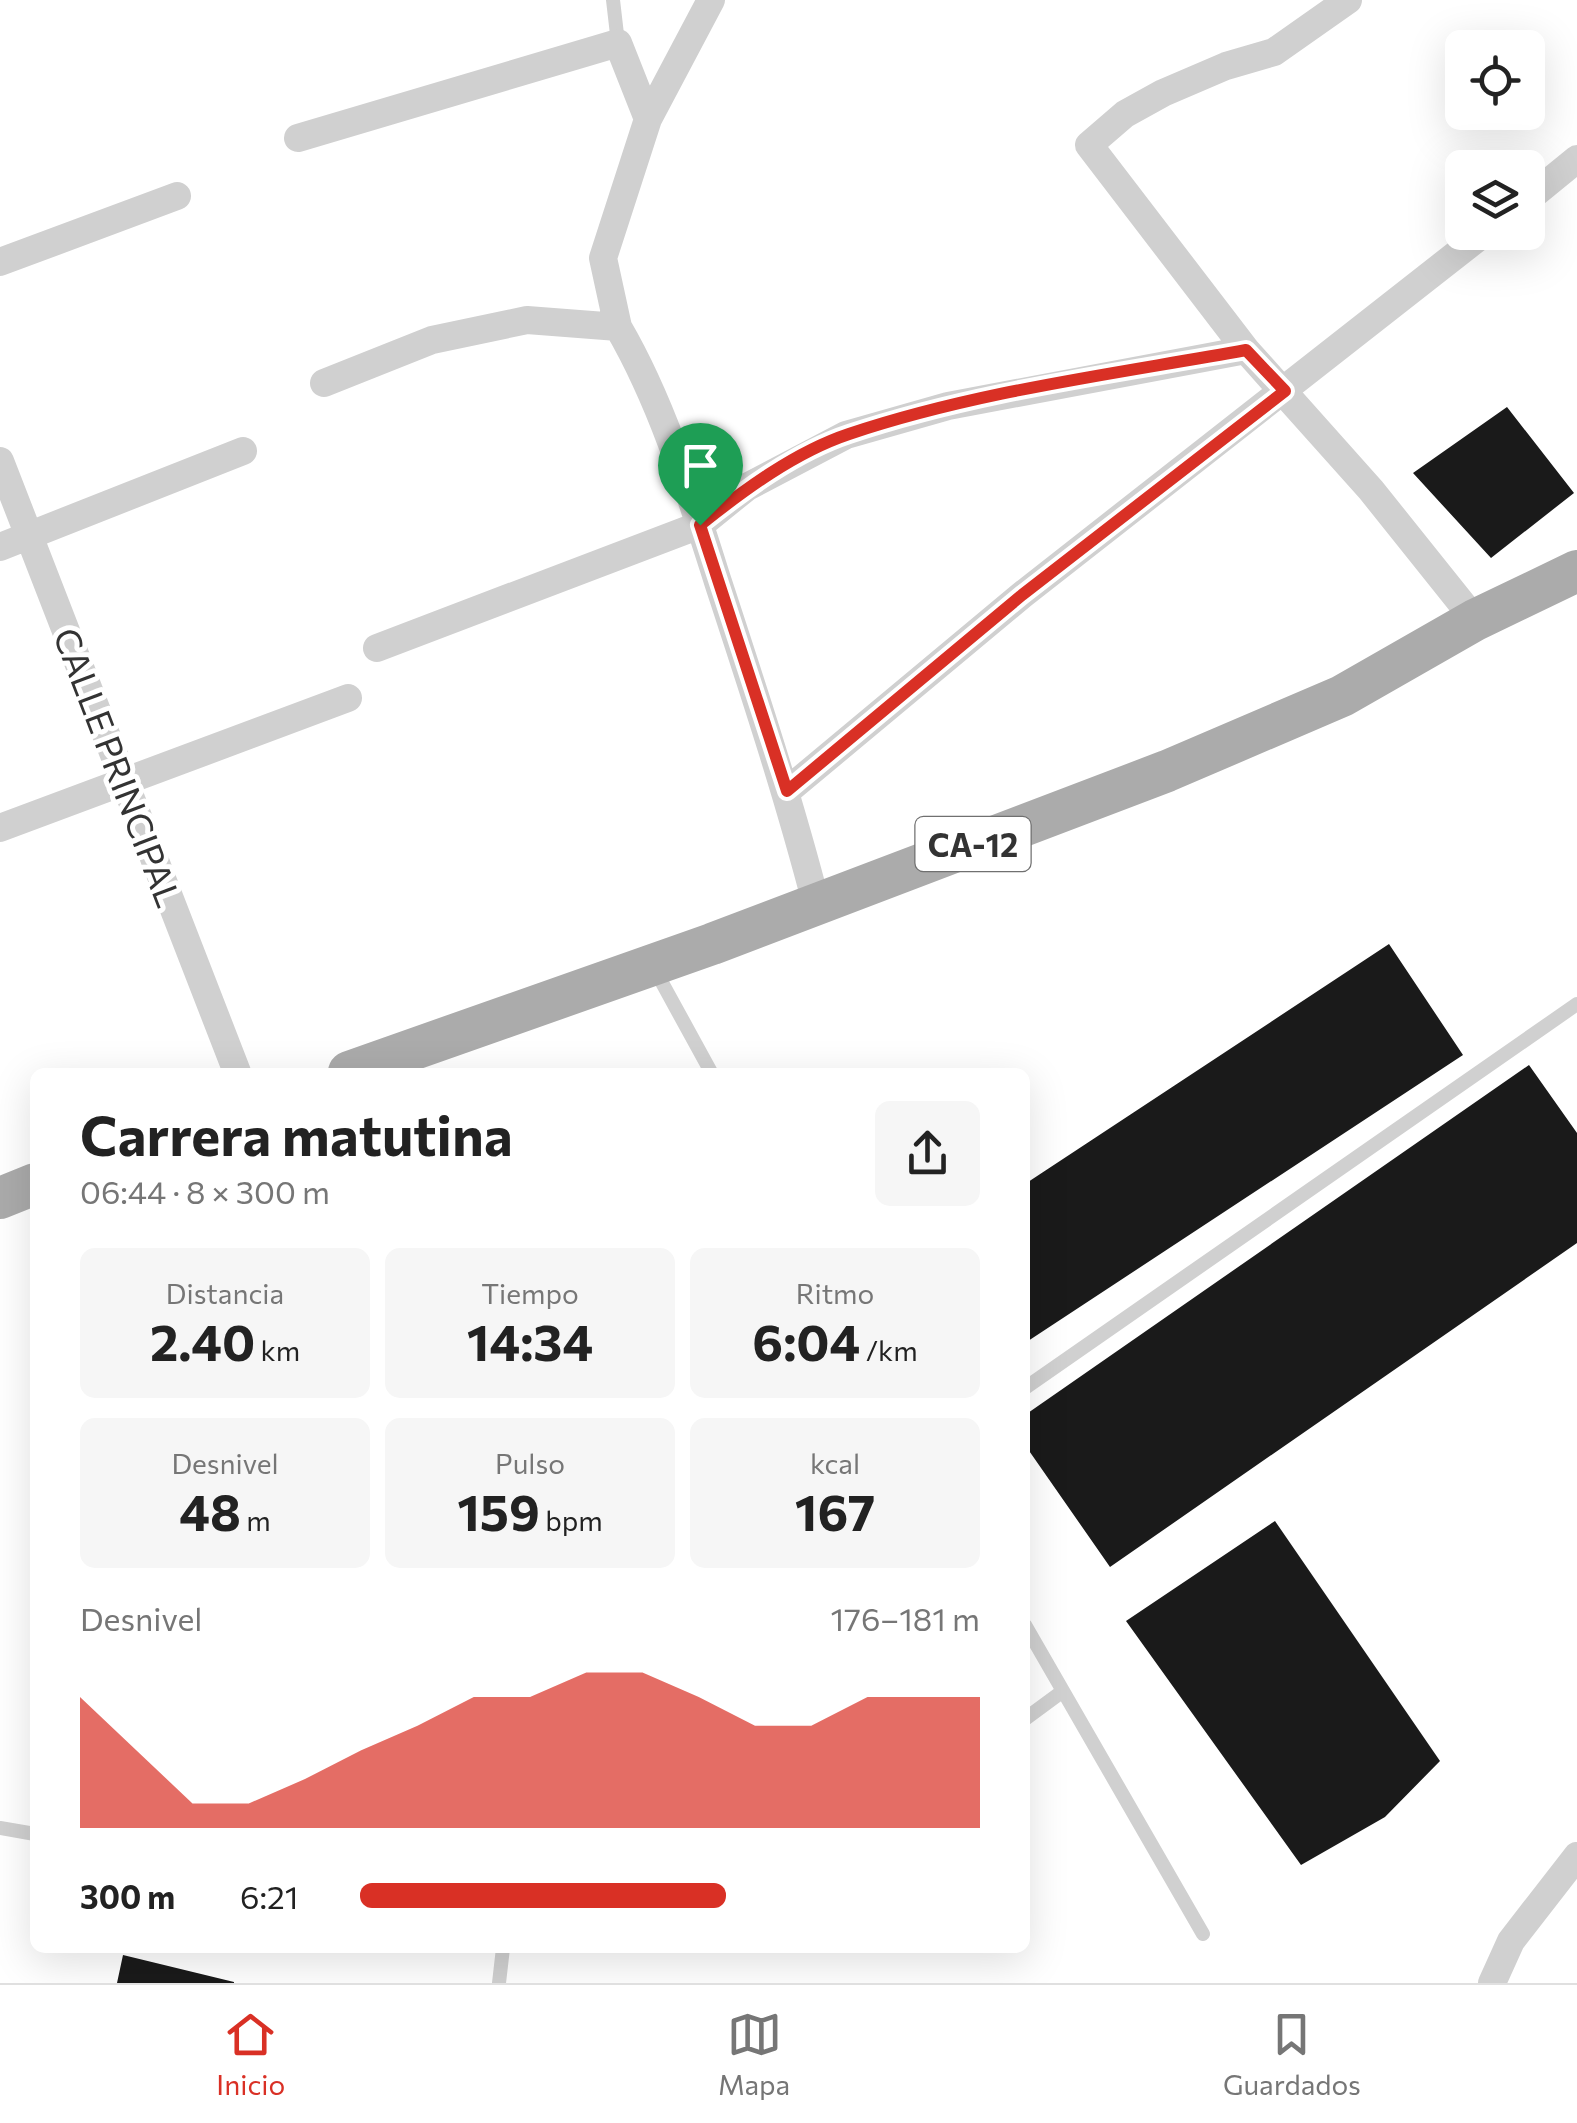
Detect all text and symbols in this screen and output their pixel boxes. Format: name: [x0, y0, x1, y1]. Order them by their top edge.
map controls: [1445, 30, 1545, 250]
button: locate: [1445, 30, 1545, 130]
button: layers: [1445, 150, 1545, 250]
pin: [658, 423, 743, 526]
icon: arrive: [673, 438, 728, 493]
street label: CALLE PRINCIPAL: [46, 621, 192, 913]
road number: CA-12: [916, 817, 1030, 871]
text: Carrera matutina: [80, 1100, 513, 1167]
button: share: [875, 1101, 980, 1206]
text: 06:44 · 8 × 300 m: [80, 1171, 330, 1211]
text: Distancia: [166, 1276, 284, 1310]
text: Tiempo: [481, 1276, 579, 1310]
text: Ritmo: [796, 1276, 874, 1310]
text: 2.40: [150, 1310, 255, 1371]
text: 14:34: [467, 1310, 593, 1371]
text: 6:04: [752, 1310, 860, 1371]
text: km: [255, 1333, 300, 1367]
text: /km: [860, 1333, 918, 1367]
text: Desnivel: [171, 1446, 279, 1480]
text: Pulso: [495, 1446, 565, 1480]
text: kcal: [810, 1446, 860, 1480]
text: 48: [179, 1480, 241, 1541]
text: 159: [457, 1480, 540, 1541]
text: 167: [795, 1480, 875, 1541]
text: m: [241, 1503, 271, 1537]
text: bpm: [540, 1503, 603, 1537]
text: Desnivel: [80, 1598, 202, 1638]
text: 176–181 m: [830, 1598, 980, 1638]
text: 300 m: [80, 1876, 175, 1916]
text: 6:21: [240, 1876, 298, 1916]
tab: Inicio: [216, 2007, 285, 2101]
tab: Mapa: [718, 2007, 790, 2101]
tab: Guardados: [1223, 2007, 1361, 2101]

